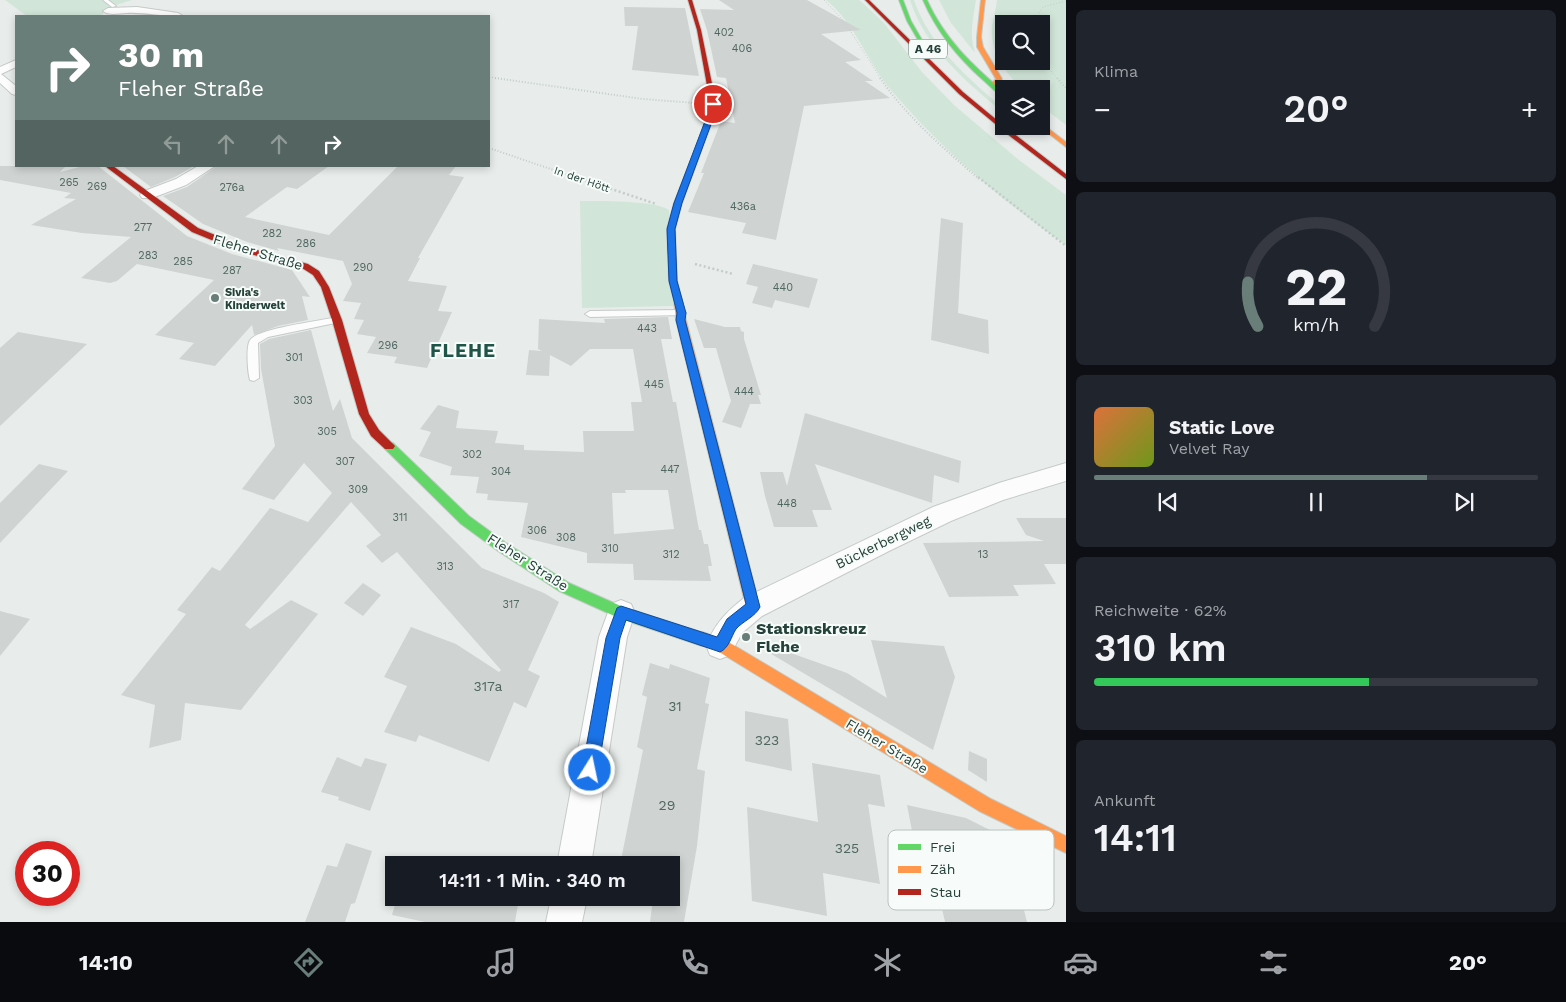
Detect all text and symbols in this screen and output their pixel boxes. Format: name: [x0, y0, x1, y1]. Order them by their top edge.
map controls: [995, 15, 1050, 135]
button: search: [995, 15, 1050, 70]
house number: 402: [714, 26, 734, 39]
text: 30 m: [118, 34, 204, 76]
icon: right: [35, 35, 100, 100]
road number: A 46: [909, 40, 947, 59]
house number: 406: [732, 42, 752, 55]
text: Klima: [1094, 62, 1138, 81]
text: Fleher Straße: [118, 76, 264, 101]
button: layers: [995, 80, 1050, 135]
pin: [692, 83, 734, 125]
text: 20°: [1284, 87, 1348, 131]
icon: arrive: [699, 90, 727, 118]
text: −: [1094, 93, 1111, 126]
text: +: [1521, 93, 1538, 126]
icon: left: [159, 130, 187, 158]
icon: ahead: [212, 130, 240, 158]
icon: ahead: [265, 130, 293, 158]
icon: right: [318, 130, 346, 158]
street label: In der Hött: [552, 164, 612, 195]
house number: 265: [59, 176, 79, 189]
house number: 269: [87, 180, 107, 193]
house number: 276a: [219, 181, 245, 194]
house number: 436a: [730, 200, 756, 213]
house number: 277: [134, 221, 152, 234]
house number: 282: [262, 227, 282, 240]
street label: Fleher Straße: [211, 231, 305, 273]
house number: 286: [296, 237, 316, 250]
house number: 283: [138, 249, 158, 262]
house number: 285: [173, 255, 193, 268]
text: 22: [1285, 257, 1347, 318]
house number: 290: [353, 261, 373, 274]
house number: 287: [223, 264, 241, 277]
house number: 440: [773, 281, 793, 294]
place label: Sivia's Kinderwelt: [225, 286, 285, 312]
marker: Sivia's Kinderwelt: [209, 292, 221, 304]
text: km/h: [1293, 314, 1339, 335]
house number: 443: [637, 322, 657, 335]
house number: 296: [378, 339, 398, 352]
district label: FLEHE: [430, 339, 496, 362]
house number: 301: [285, 351, 303, 364]
house number: 445: [644, 378, 664, 391]
house number: 444: [734, 385, 754, 398]
house number: 303: [293, 394, 313, 407]
text: Static Love: [1169, 416, 1274, 439]
house number: 305: [317, 425, 337, 438]
text: Velvet Ray: [1169, 439, 1249, 458]
house number: 302: [462, 448, 482, 461]
house number: 307: [335, 455, 355, 468]
house number: 447: [660, 463, 680, 476]
house number: 304: [491, 465, 511, 478]
house number: 309: [348, 483, 368, 496]
icon: previous: [1154, 488, 1182, 516]
icon: pause: [1302, 488, 1330, 516]
icon: next: [1450, 488, 1478, 516]
house number: 448: [777, 497, 797, 510]
house number: 311: [393, 511, 408, 524]
street label: Bückerbergweg: [833, 512, 934, 572]
house number: 306: [527, 524, 547, 537]
street label: Fleher Straße: [485, 530, 571, 594]
house number: 308: [556, 531, 576, 544]
house number: 310: [601, 542, 619, 555]
house number: 312: [662, 548, 680, 561]
house number: 13: [978, 548, 988, 561]
house number: 313: [436, 560, 454, 573]
house number: 317: [503, 598, 519, 611]
text: Reichweite · 62%: [1094, 601, 1226, 620]
place label: Stationskreuz Flehe: [756, 619, 866, 656]
text: 310 km: [1094, 626, 1227, 670]
marker: Stationskreuz Flehe: [740, 631, 752, 643]
house number: 317a: [474, 678, 503, 694]
house number: 31: [668, 698, 682, 714]
street label: Fleher Straße: [843, 715, 931, 777]
house number: 323: [755, 732, 779, 748]
position arrow: [563, 743, 615, 795]
text: Ankunft: [1094, 791, 1155, 810]
house number: 29: [659, 797, 675, 813]
text: 14:11: [1094, 816, 1177, 860]
legend: [888, 830, 1054, 910]
text: Frei: [930, 839, 955, 855]
house number: 325: [835, 840, 859, 856]
speed limit sign: 30: [15, 841, 80, 906]
text: Zäh: [930, 861, 955, 877]
text: 14:11 · 1 Min. · 340 m: [439, 869, 626, 892]
text: Stau: [930, 884, 961, 900]
icon: directions: [291, 945, 326, 980]
icon: music: [484, 945, 519, 980]
icon: phone: [677, 945, 712, 980]
icon: climate: [870, 945, 905, 980]
icon: car: [1063, 945, 1098, 980]
icon: filters: [1256, 945, 1291, 980]
text: 14:10: [79, 950, 133, 975]
text: 20°: [1449, 950, 1487, 975]

